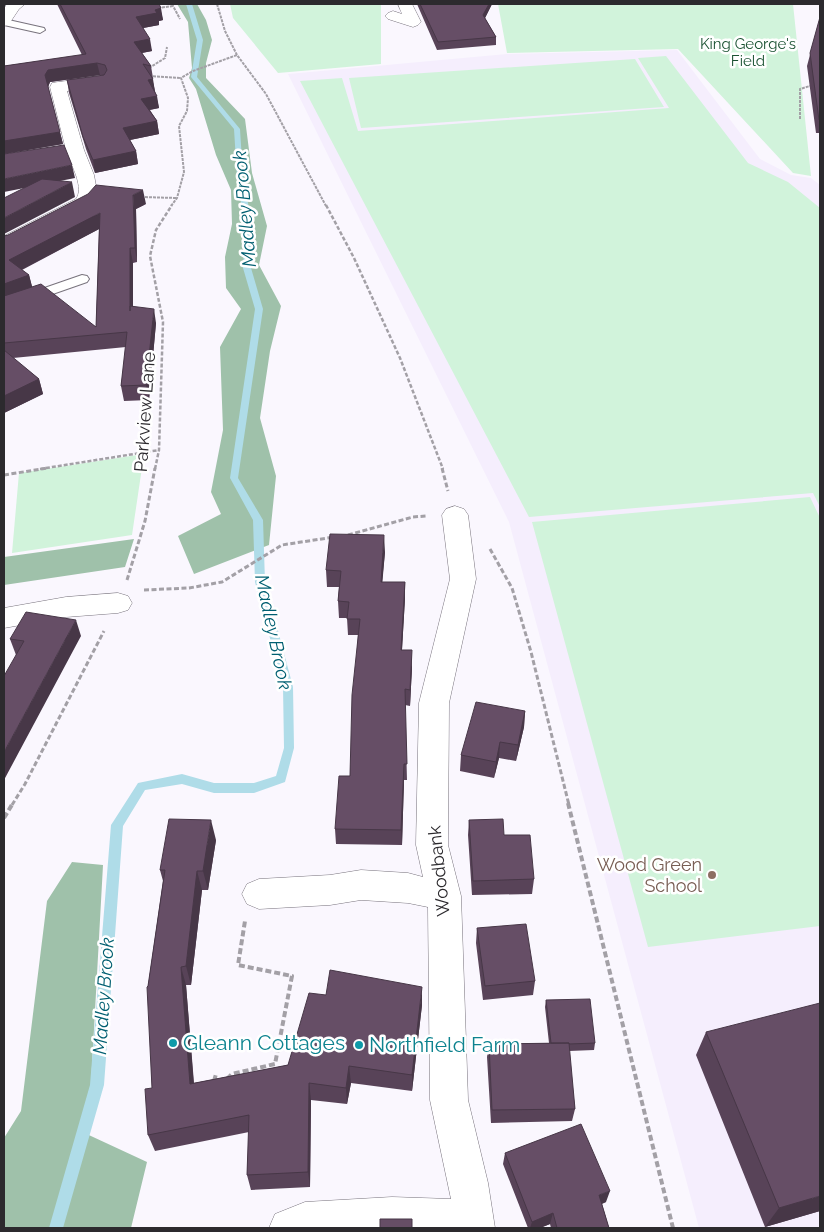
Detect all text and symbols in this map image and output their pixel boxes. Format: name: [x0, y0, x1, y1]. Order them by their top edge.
park label: King George's Field: [700, 35, 796, 70]
water label: Madley Brook: [228, 150, 260, 268]
street label: Parkview Lane: [130, 351, 159, 473]
water label: Madley Brook: [251, 572, 297, 692]
street label: Woodbank: [423, 824, 454, 918]
place label: Wood Green School: [597, 854, 702, 896]
marker: Wood Green School: [706, 869, 718, 881]
water label: Madley Brook: [88, 937, 118, 1055]
place label: Gleann Cottages: [183, 1030, 345, 1055]
place label: Northfield Farm: [369, 1032, 520, 1057]
marker: Gleann Cottages: [167, 1037, 179, 1049]
marker: Northfield Farm: [353, 1039, 365, 1051]

